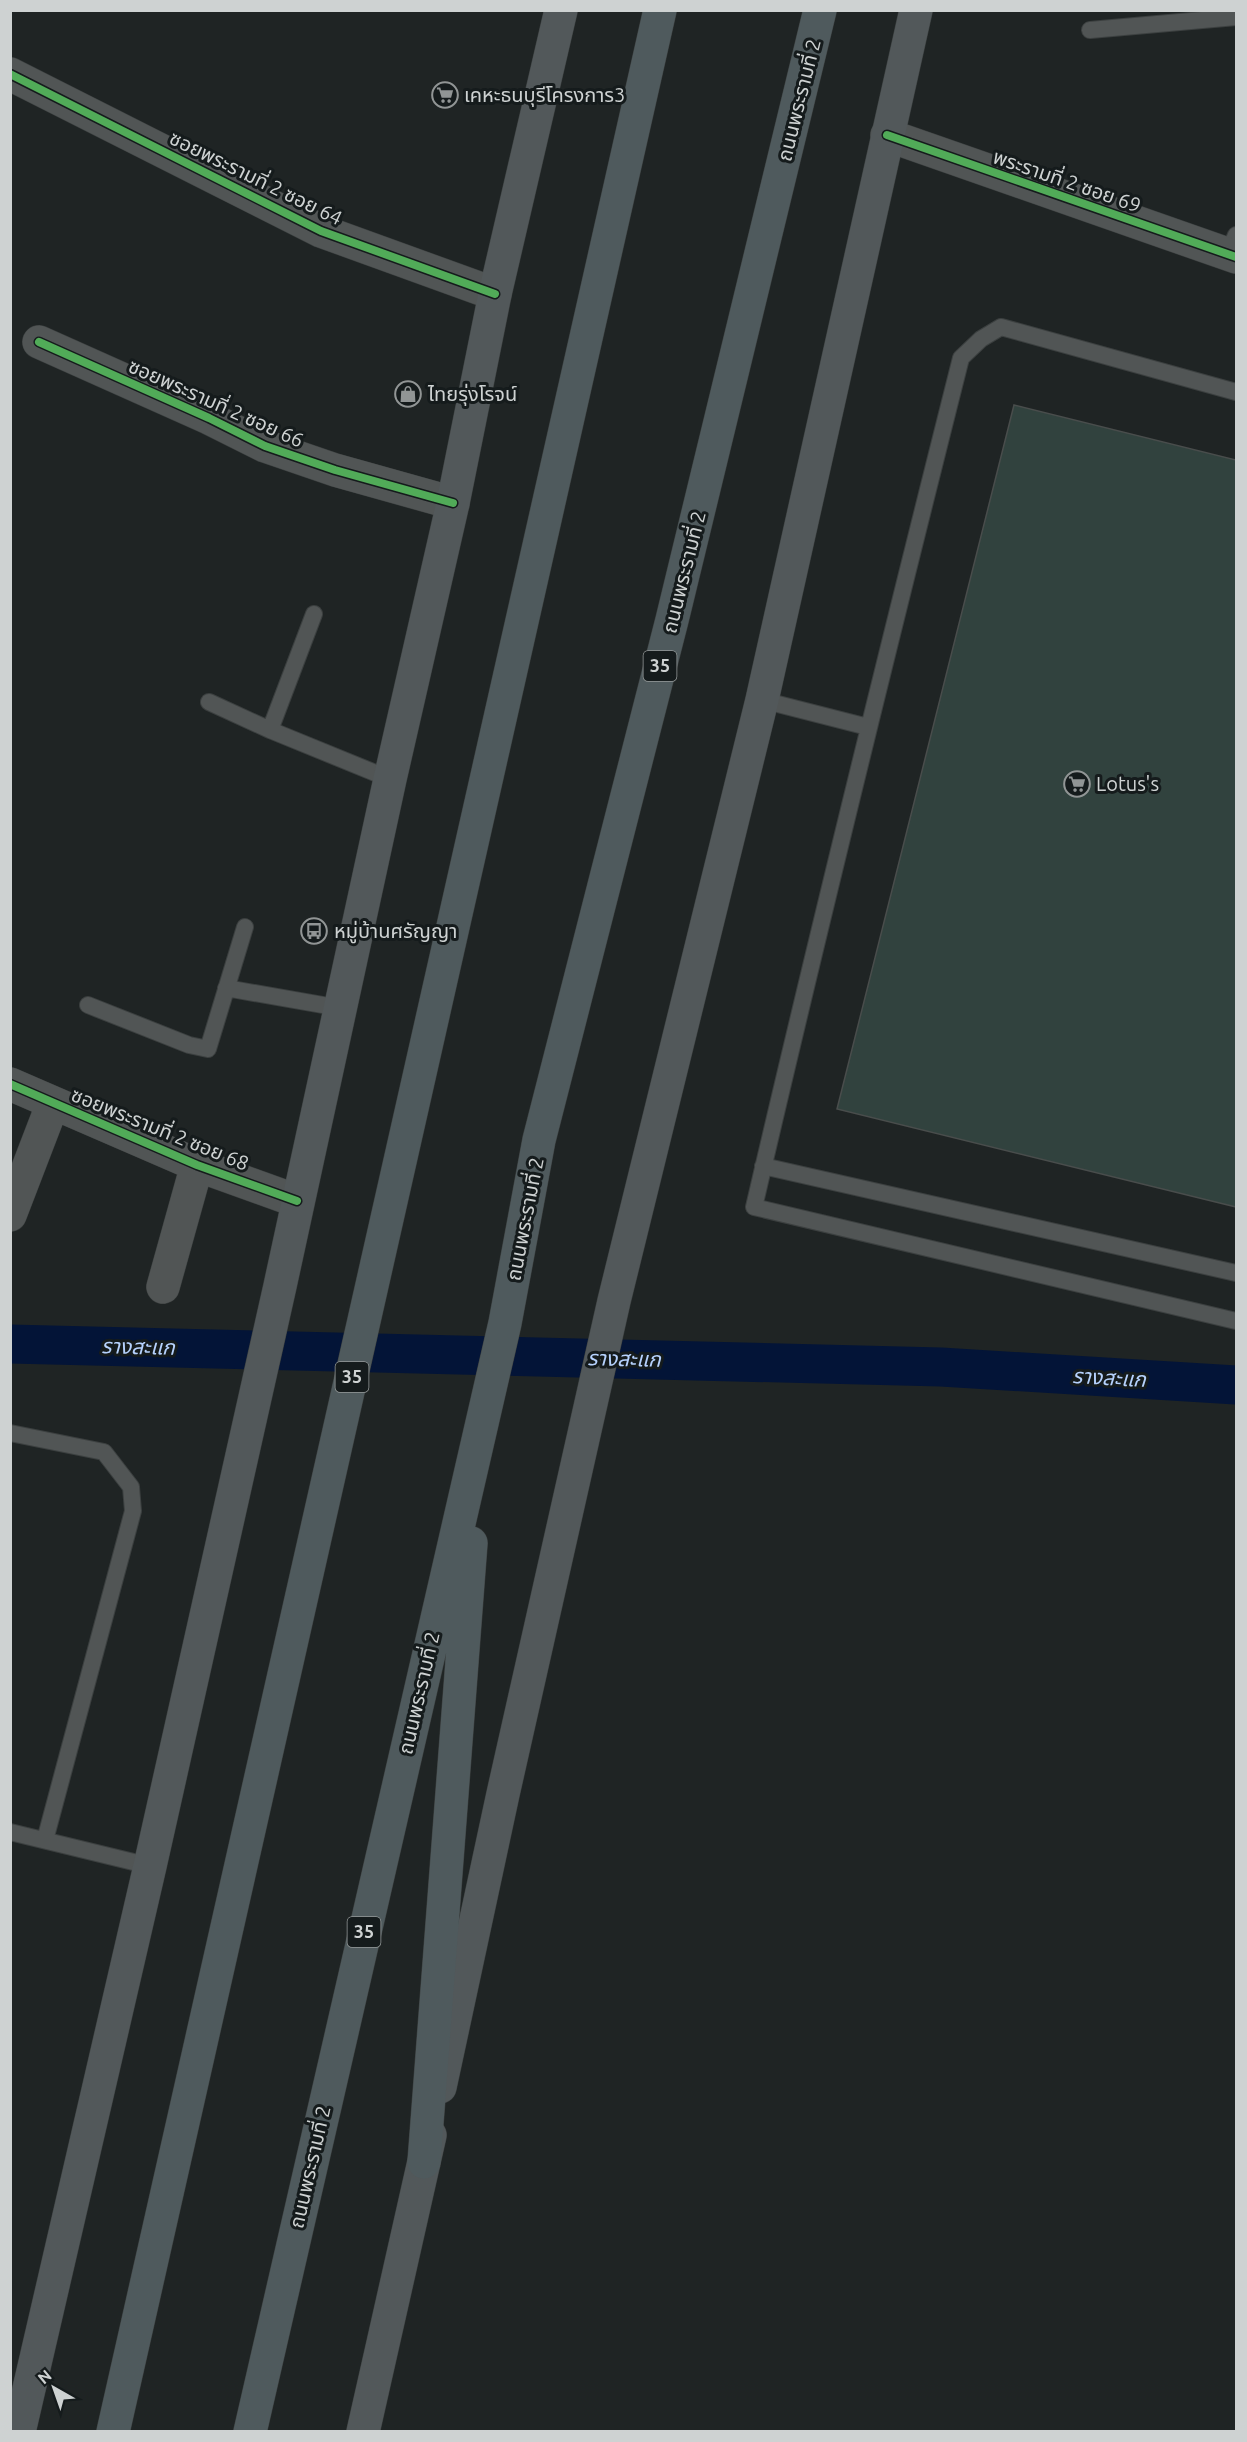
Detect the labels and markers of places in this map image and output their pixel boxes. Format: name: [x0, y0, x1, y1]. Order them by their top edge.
supermarket icon: เคหะธนบุรีโครงการ3: [430, 80, 460, 110]
place label: เคหะธนบุรีโครงการ3: [464, 83, 625, 107]
shop icon: ไทยรุ่งโรจน์: [393, 379, 423, 409]
place label: ไทยรุ่งโรจน์: [427, 382, 517, 406]
supermarket icon: Lotus's: [1062, 769, 1092, 799]
place label: Lotus's: [1096, 772, 1159, 795]
bus stop icon: หมู่บ้านศรัญญา: [299, 916, 329, 946]
place label: หมู่บ้านศรัญญา: [334, 919, 457, 944]

